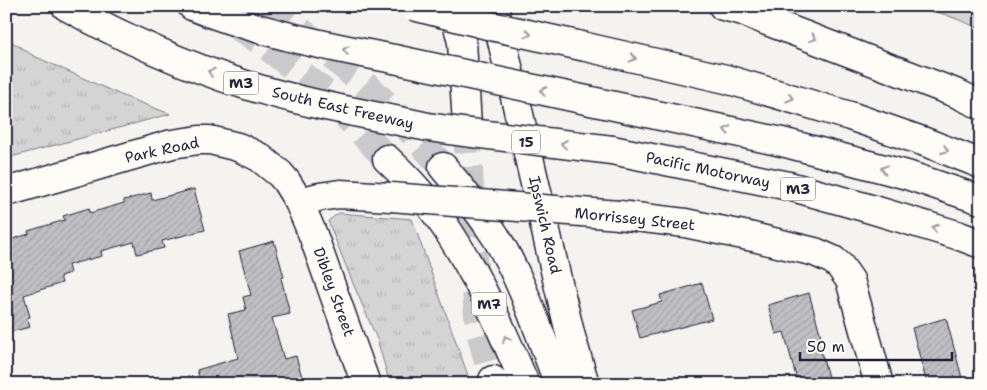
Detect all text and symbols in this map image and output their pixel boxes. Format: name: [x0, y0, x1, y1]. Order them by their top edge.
one-way arrow: [524, 28, 533, 39]
one-way arrow: [808, 32, 817, 43]
one-way arrow: [341, 46, 350, 56]
one-way arrow: [629, 52, 638, 63]
one-way arrow: [207, 68, 216, 78]
road number: M3: [224, 72, 258, 95]
street label: South East Freeway: [270, 82, 416, 134]
one-way arrow: [539, 86, 548, 97]
one-way arrow: [786, 93, 794, 103]
one-way arrow: [722, 125, 731, 136]
road number: 15: [512, 130, 540, 154]
street label: Park Road: [123, 132, 201, 168]
one-way arrow: [559, 139, 567, 150]
one-way arrow: [940, 144, 948, 154]
street label: Pacific Motorway: [644, 147, 772, 193]
one-way arrow: [881, 165, 889, 175]
street label: Ipswich Road: [524, 174, 566, 276]
road number: M3: [780, 178, 816, 200]
street label: Morrissey Street: [574, 203, 696, 235]
one-way arrow: [931, 224, 939, 234]
street label: Dibley Street: [309, 245, 359, 339]
road number: M7: [472, 292, 506, 316]
scale bar: [800, 330, 952, 362]
one-way arrow: [502, 335, 512, 344]
text: 50 m: [807, 337, 845, 357]

